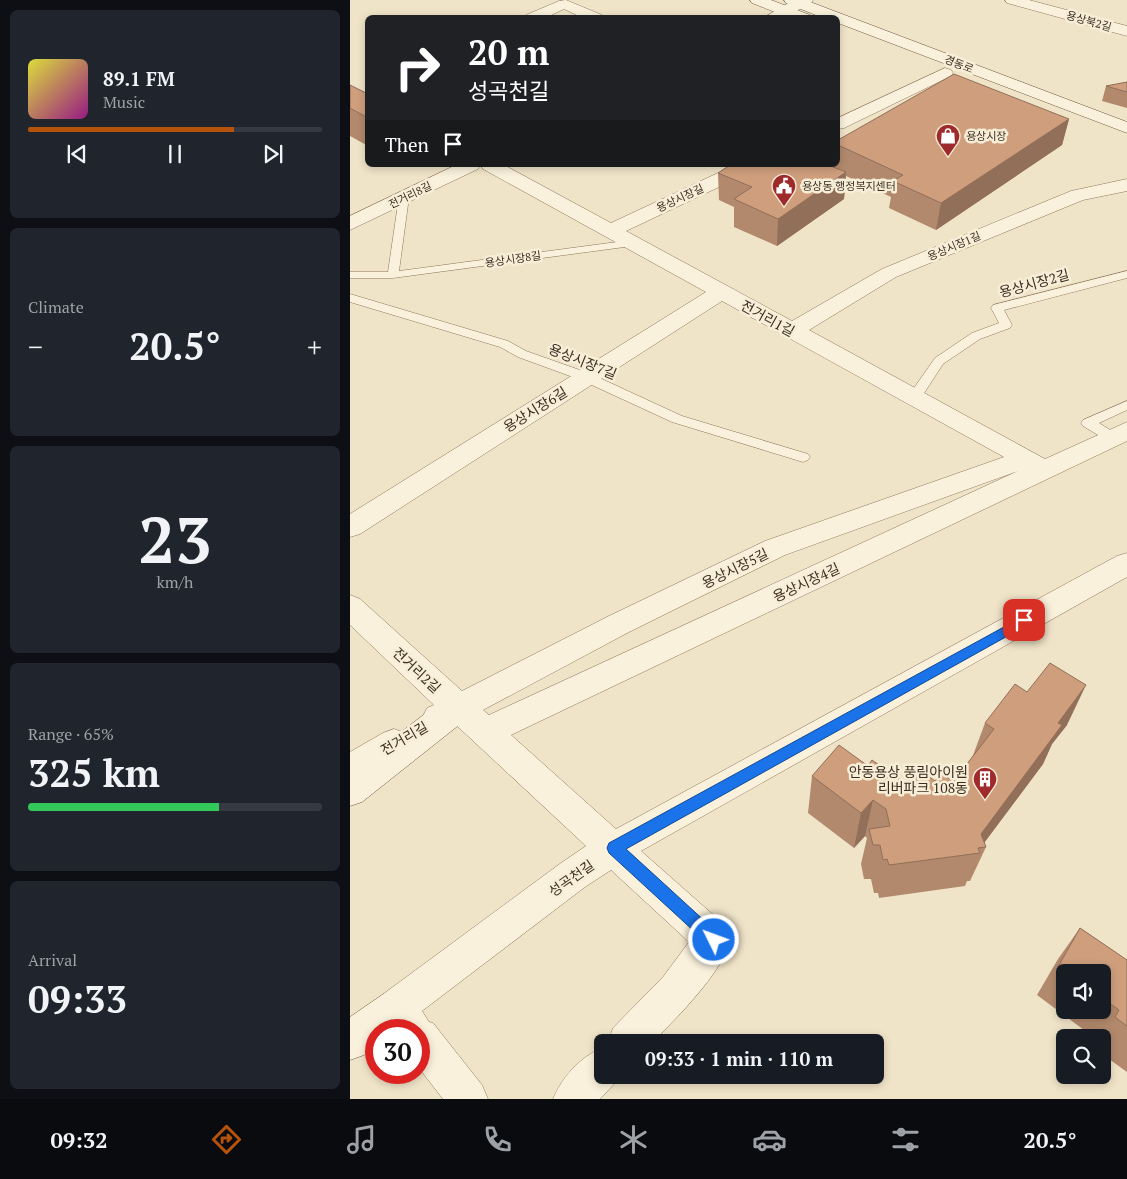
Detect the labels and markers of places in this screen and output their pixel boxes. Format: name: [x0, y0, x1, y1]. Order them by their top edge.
shop icon: 용상시장: [935, 123, 961, 157]
place label: 용상시장: [966, 129, 1006, 143]
public building icon: 용상동 행정복지센터: [771, 173, 797, 207]
place label: 용상동 행정복지센터: [802, 179, 896, 193]
pin: [1003, 599, 1045, 641]
place label: 안동용상 풍림아이원 리버파크 108동: [849, 762, 968, 797]
building icon: 안동용상 풍림아이원 리버파크 108동: [972, 766, 998, 800]

